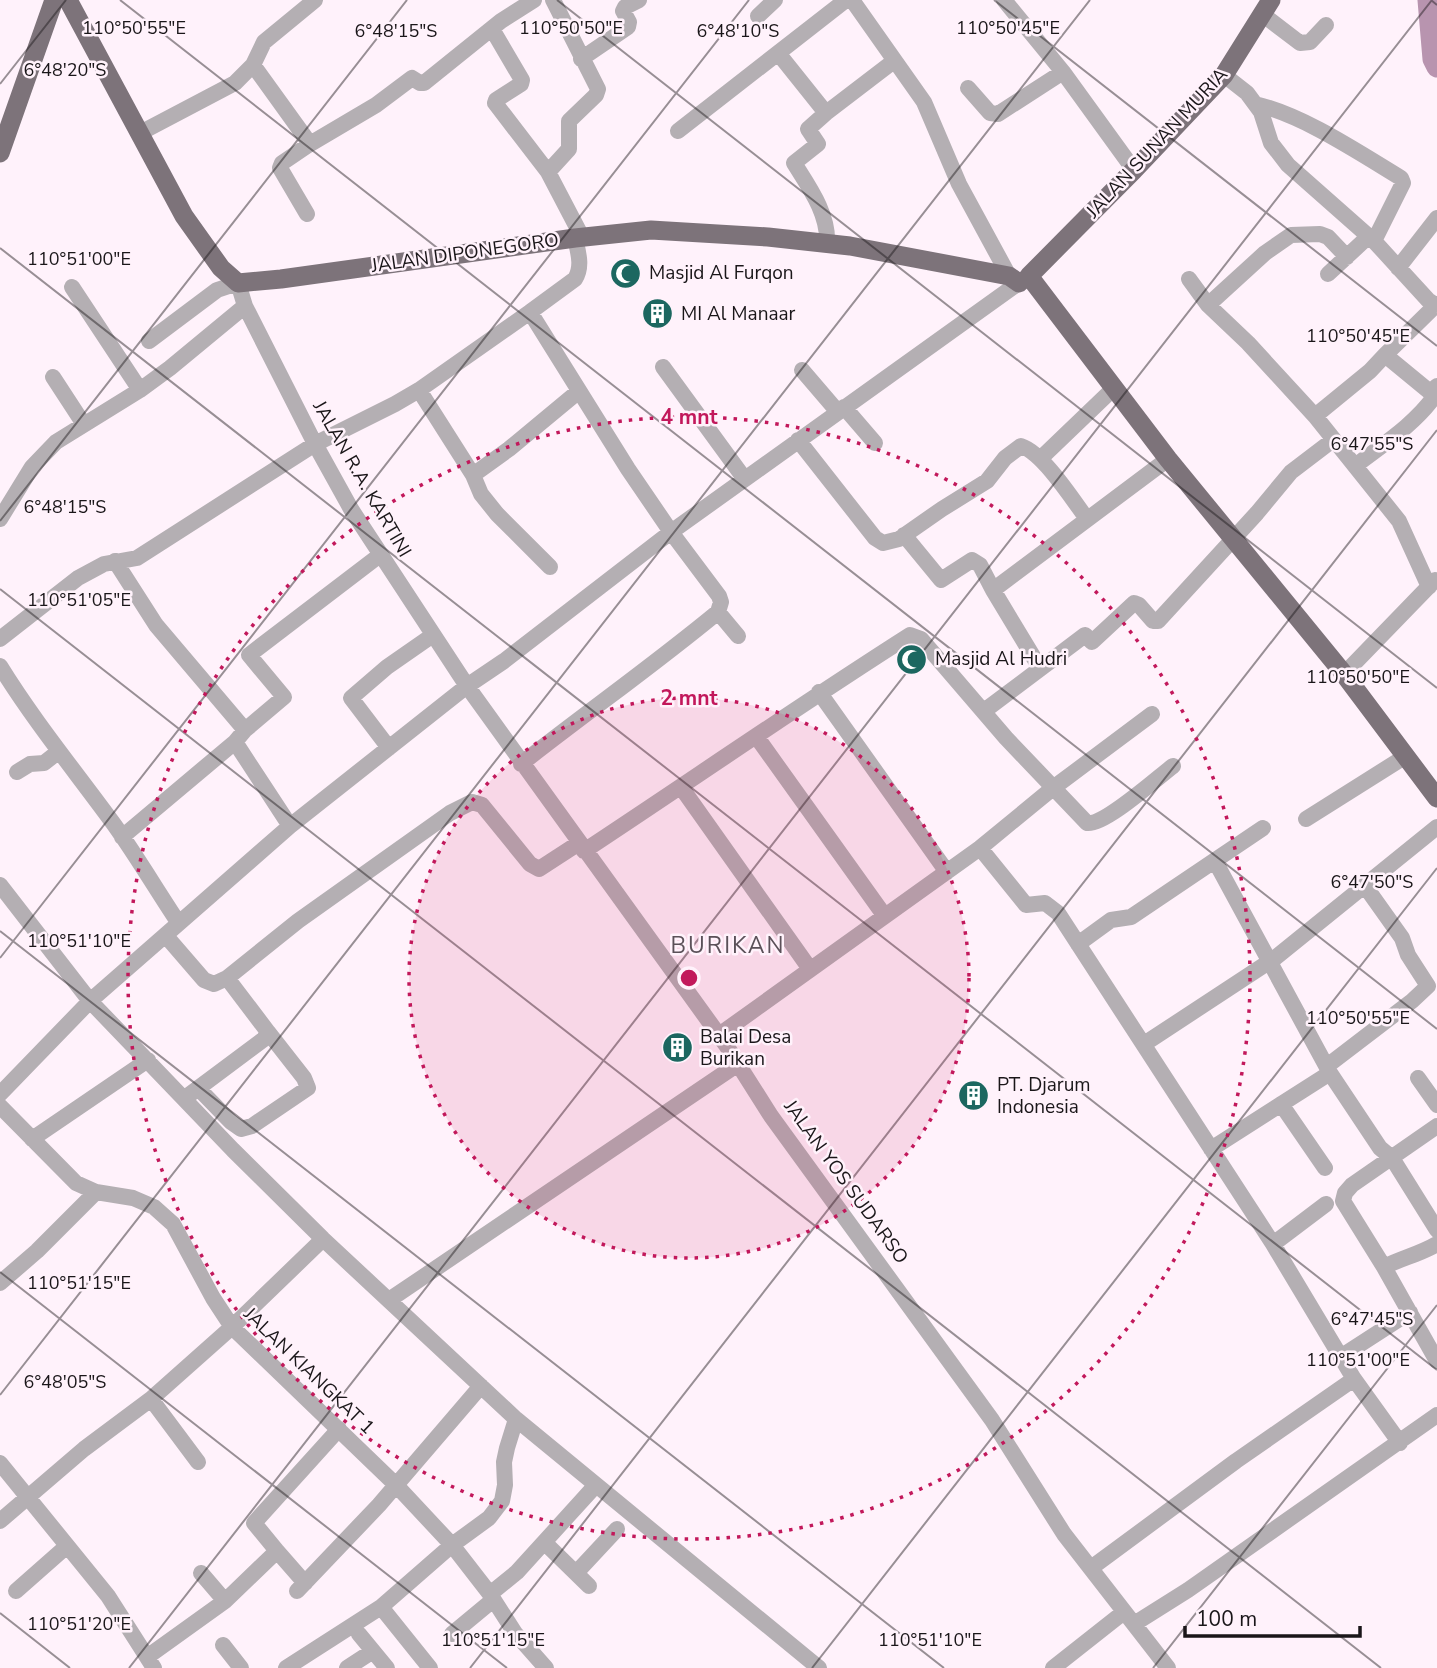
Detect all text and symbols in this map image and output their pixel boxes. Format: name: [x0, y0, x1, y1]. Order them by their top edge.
text: 110°50'55"E: [82, 16, 186, 40]
text: 110°50'50"E: [519, 16, 623, 40]
text: 110°50'45"E: [956, 16, 1060, 40]
text: 6°48'15"S: [355, 19, 437, 43]
text: 6°48'10"S: [697, 19, 779, 43]
text: 6°48'20"S: [24, 58, 106, 82]
street label: JALAN SUNAN MURIA: [1080, 62, 1234, 224]
street label: JALAN DIPONEGORO: [369, 227, 560, 279]
text: 110°51'00"E: [27, 247, 131, 271]
mosque icon: Masjid Al Furqon: [609, 256, 643, 290]
place label: Masjid Al Furqon: [649, 260, 794, 286]
building icon: MI Al Manaar: [641, 297, 675, 331]
place label: MI Al Manaar: [681, 301, 796, 327]
text: 110°50'45"E: [1306, 324, 1410, 348]
street label: JALAN R.A. KARTINI: [306, 395, 417, 562]
text: 4 mnt: [660, 403, 718, 431]
text: 6°47'55"S: [1331, 432, 1413, 456]
text: 6°48'15"S: [24, 495, 106, 519]
text: 110°51'05"E: [27, 588, 131, 612]
mosque icon: Masjid Al Hudri: [895, 642, 929, 676]
place label: Masjid Al Hudri: [935, 646, 1067, 672]
text: 110°50'50"E: [1306, 665, 1410, 689]
text: 2 mnt: [660, 684, 718, 712]
text: 6°47'50"S: [1331, 870, 1413, 894]
text: 110°51'10"E: [27, 929, 131, 953]
district label: BURIKAN: [670, 930, 786, 961]
centre of rings: [677, 966, 701, 990]
text: 110°50'55"E: [1306, 1006, 1410, 1030]
place label: Balai Desa Burikan: [700, 1024, 791, 1072]
building icon: Balai Desa Burikan: [660, 1031, 694, 1065]
place label: PT. Djarum Indonesia: [997, 1072, 1091, 1120]
building icon: PT. Djarum Indonesia: [957, 1079, 991, 1113]
street label: JALAN YOS SUDARSO: [777, 1094, 914, 1269]
text: 110°51'15"E: [27, 1271, 131, 1295]
street label: JALAN KIANGKAT 1: [237, 1301, 380, 1440]
text: 6°47'45"S: [1331, 1307, 1413, 1331]
text: 110°51'00"E: [1306, 1348, 1410, 1372]
text: 6°48'05"S: [24, 1370, 106, 1394]
scale bar: [1185, 1594, 1360, 1638]
text: 100 m: [1196, 1605, 1257, 1633]
text: 110°51'20"E: [27, 1612, 131, 1636]
text: 110°51'15"E: [441, 1628, 545, 1652]
text: 110°51'10"E: [878, 1628, 982, 1652]

